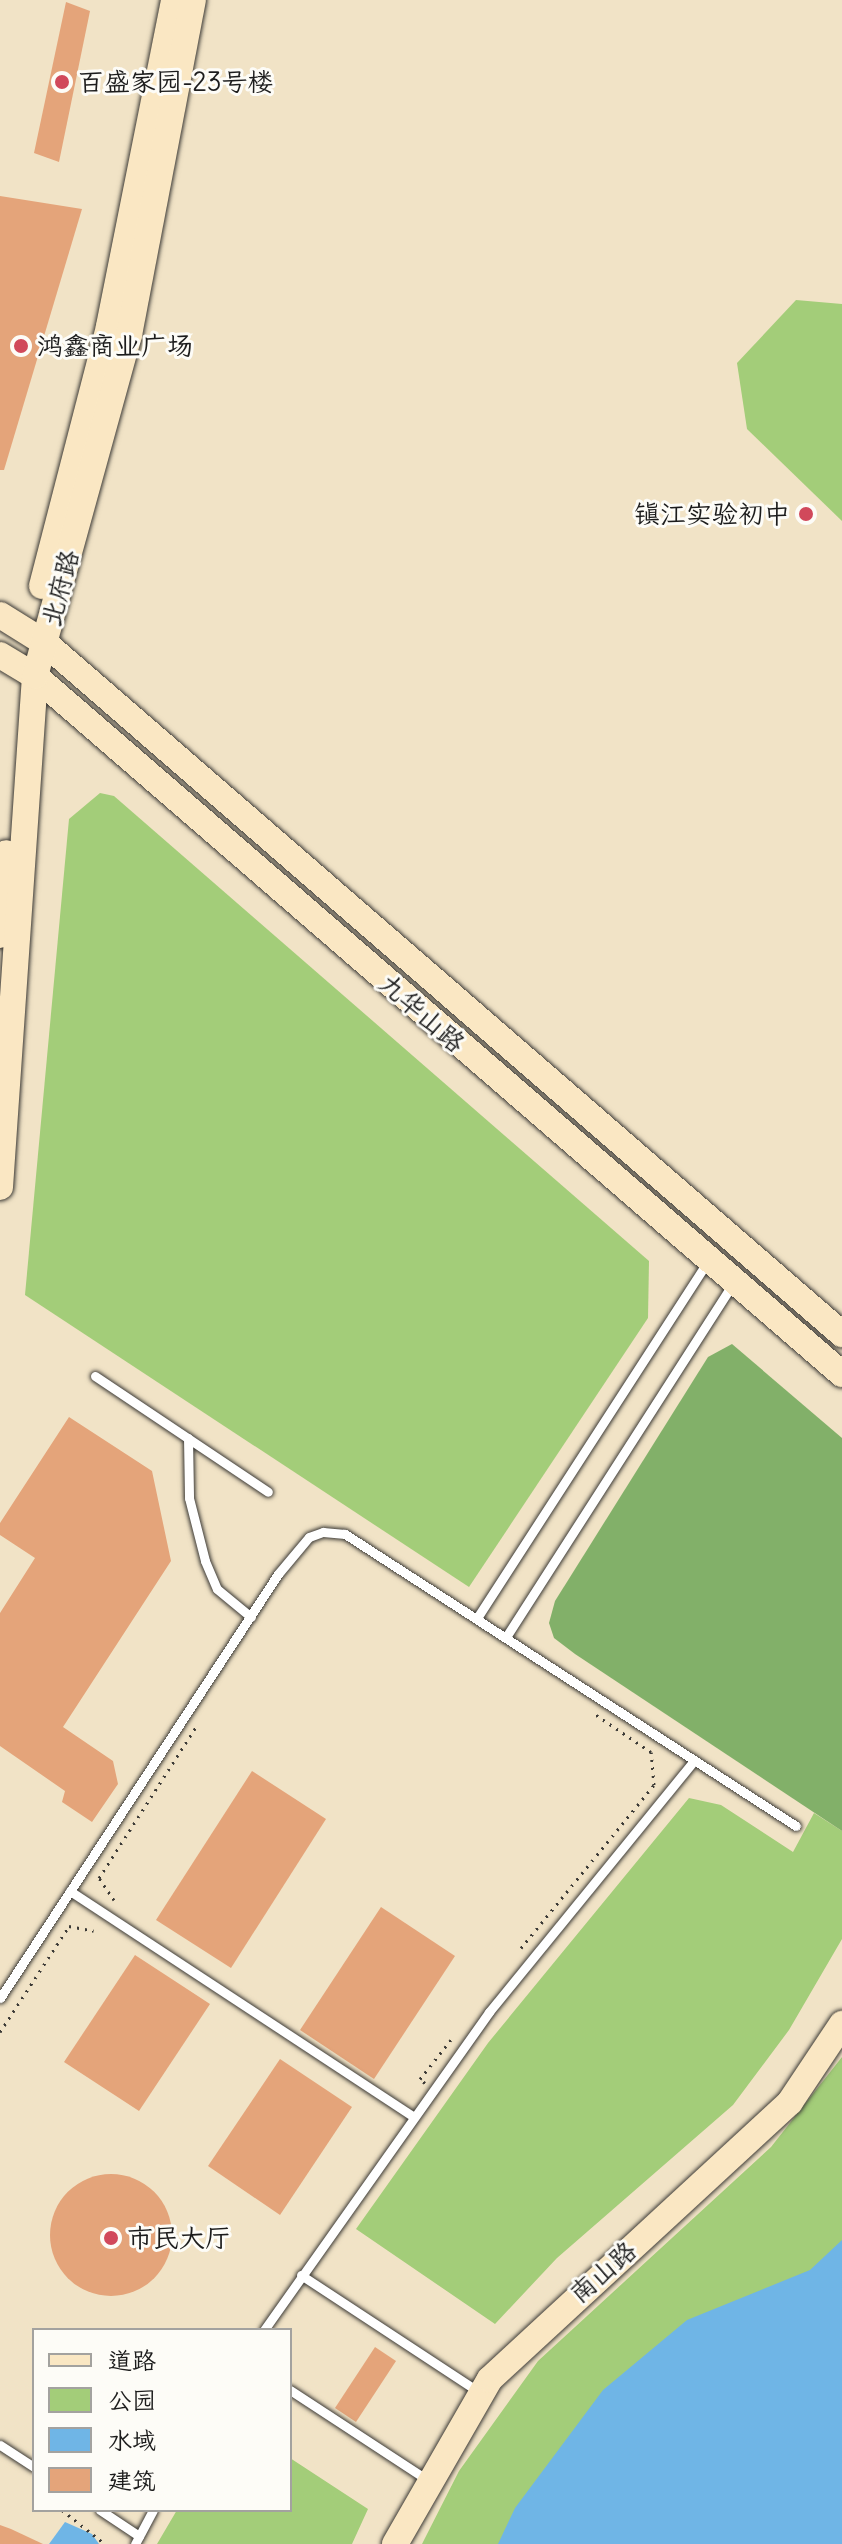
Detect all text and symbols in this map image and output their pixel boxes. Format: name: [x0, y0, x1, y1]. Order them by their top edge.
place label: 百盛家园-23号楼: [78, 66, 273, 98]
marker: 百盛家园-23号楼: [53, 73, 71, 91]
place label: 鸿鑫商业广场: [37, 330, 193, 362]
marker: 鸿鑫商业广场: [12, 337, 30, 355]
place label: 镇江实验初中: [634, 498, 790, 530]
marker: 镇江实验初中: [797, 505, 815, 523]
street label: 北府路: [35, 546, 85, 630]
street label: 九华山路: [373, 967, 471, 1059]
place label: 市民大厅: [127, 2222, 231, 2254]
marker: 市民大厅: [102, 2229, 120, 2247]
street label: 南山路: [563, 2235, 643, 2309]
legend: [32, 2328, 292, 2512]
text: 道路: [108, 2345, 156, 2375]
text: 公园: [108, 2385, 156, 2415]
text: 水域: [108, 2425, 156, 2455]
text: 建筑: [108, 2465, 156, 2495]

